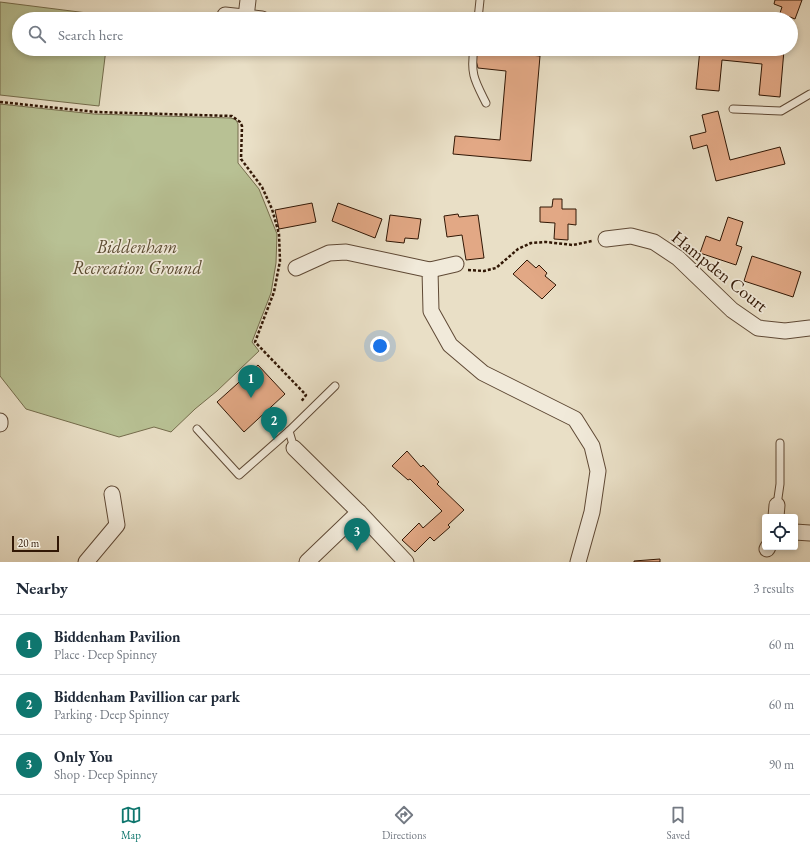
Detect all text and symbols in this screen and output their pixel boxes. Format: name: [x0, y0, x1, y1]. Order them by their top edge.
search box: [12, 12, 798, 56]
icon: search: [26, 23, 48, 45]
text: Search here: [58, 25, 123, 44]
street label: Hampden Court: [667, 225, 773, 317]
park label: Biddenham Recreation Ground: [72, 235, 203, 279]
your location: [370, 336, 390, 356]
pin: 1: [238, 365, 264, 398]
pin: 2: [261, 407, 287, 440]
map controls: [762, 514, 798, 550]
button: locate: [762, 514, 798, 550]
pin: 3: [344, 518, 370, 551]
scale bar: [12, 534, 59, 553]
text: 20 m: [18, 536, 39, 550]
text: Nearby: [16, 577, 68, 599]
text: 3 results: [753, 580, 794, 597]
text: Biddenham Pavilion: [54, 627, 181, 646]
text: 1: [26, 636, 32, 653]
text: 60 m: [769, 636, 794, 653]
text: Place · Deep Spinney: [54, 646, 157, 663]
text: Biddenham Pavillion car park: [54, 687, 240, 706]
text: 2: [26, 696, 32, 713]
text: 60 m: [769, 696, 794, 713]
text: Parking · Deep Spinney: [54, 706, 169, 723]
text: Only You: [54, 747, 113, 766]
text: 3: [26, 756, 32, 773]
text: 90 m: [769, 756, 794, 773]
text: Shop · Deep Spinney: [54, 766, 157, 783]
tab: Map: [120, 804, 142, 842]
tab: Directions: [382, 804, 426, 842]
tab: Saved: [666, 804, 690, 842]

